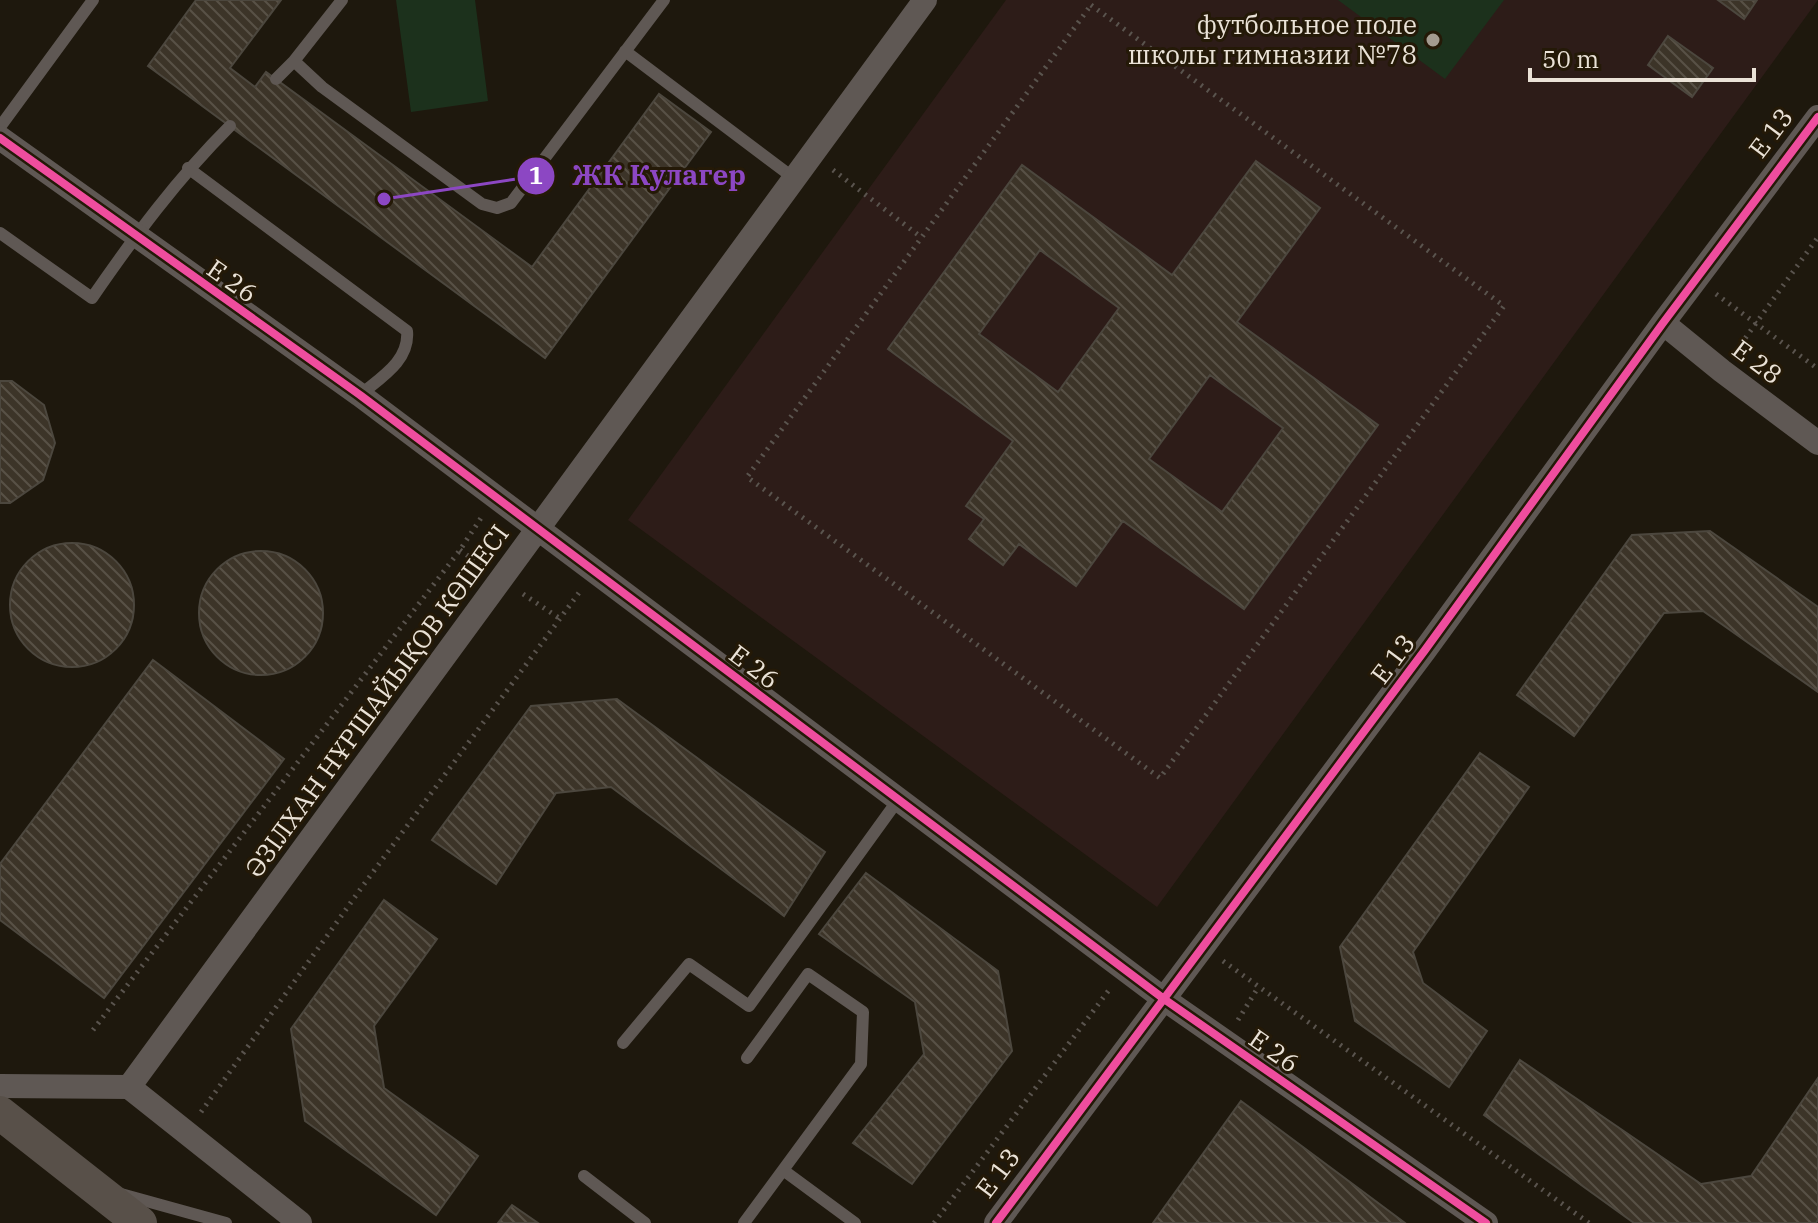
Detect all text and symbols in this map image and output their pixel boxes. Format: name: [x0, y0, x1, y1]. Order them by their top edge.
place label: футбольное поле школы гимназии №78: [1128, 7, 1417, 71]
marker: футбольное поле школы гимназии №78: [1424, 31, 1442, 49]
scale bar: [1530, 32, 1754, 82]
text: 50 m: [1542, 43, 1599, 75]
street label: E 13: [1740, 101, 1800, 164]
callout: ЖК Кулагер: [516, 150, 762, 202]
text: ЖК Кулагер: [572, 156, 746, 193]
text: 1: [529, 159, 543, 191]
street label: E 26: [201, 251, 264, 310]
street label: E 28: [1726, 331, 1789, 391]
street label: ӘЗІЛХАН НҰРШАЙЫҚОВ КӨШЕСІ: [237, 517, 516, 884]
street label: E 13: [1362, 627, 1422, 690]
street label: E 26: [723, 636, 786, 696]
street label: E 26: [1243, 1021, 1306, 1080]
street label: E 13: [967, 1141, 1027, 1204]

